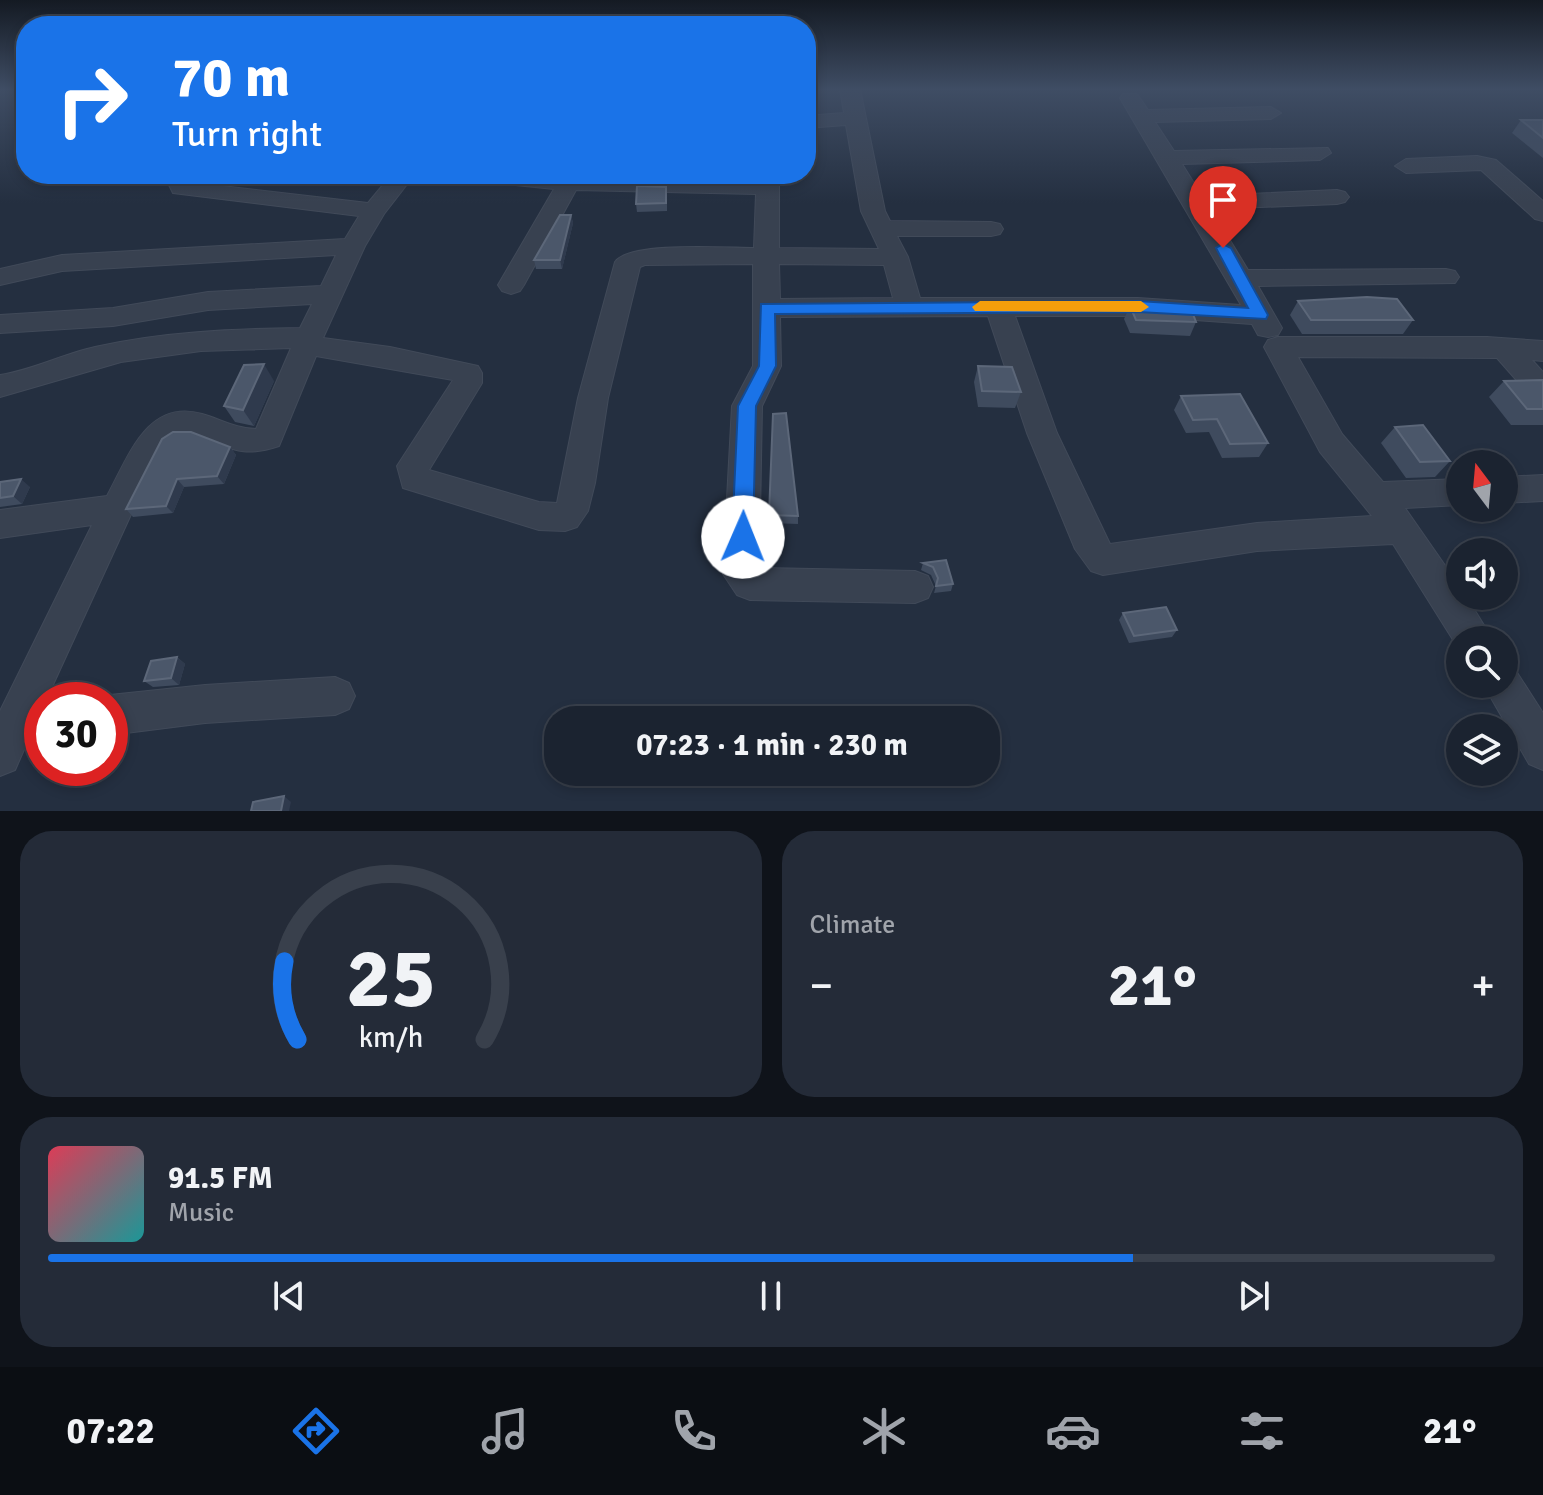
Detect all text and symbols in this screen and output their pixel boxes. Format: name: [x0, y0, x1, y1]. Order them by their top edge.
text: 70 m: [172, 43, 290, 112]
icon: right: [40, 48, 144, 152]
text: Turn right: [172, 112, 322, 157]
pin: [1189, 166, 1257, 248]
icon: arrive: [1201, 178, 1245, 222]
north arrow: [1446, 450, 1518, 522]
map controls: [1446, 450, 1518, 786]
position arrow: [701, 495, 785, 579]
button: sound: [1446, 538, 1518, 610]
button: search: [1446, 626, 1518, 698]
speed limit sign: 30: [24, 682, 128, 786]
button: layers: [1446, 714, 1518, 786]
text: 07:23 · 1 min · 230 m: [636, 727, 908, 764]
text: Climate: [810, 909, 895, 941]
text: 25: [346, 928, 436, 1030]
text: 21°: [1108, 949, 1197, 1023]
text: −: [810, 959, 833, 1013]
text: +: [1471, 959, 1495, 1013]
text: km/h: [358, 1020, 423, 1055]
text: 91.5 FM: [168, 1160, 273, 1197]
text: Music: [168, 1197, 234, 1229]
icon: previous: [267, 1274, 311, 1318]
icon: pause: [749, 1274, 793, 1318]
icon: next: [1232, 1274, 1276, 1318]
icon: directions: [288, 1403, 344, 1459]
icon: music: [477, 1403, 533, 1459]
icon: phone: [666, 1403, 722, 1459]
icon: climate: [856, 1403, 912, 1459]
icon: car: [1045, 1403, 1101, 1459]
icon: filters: [1234, 1403, 1290, 1459]
text: 07:22: [67, 1409, 155, 1454]
text: 21°: [1423, 1409, 1476, 1454]

